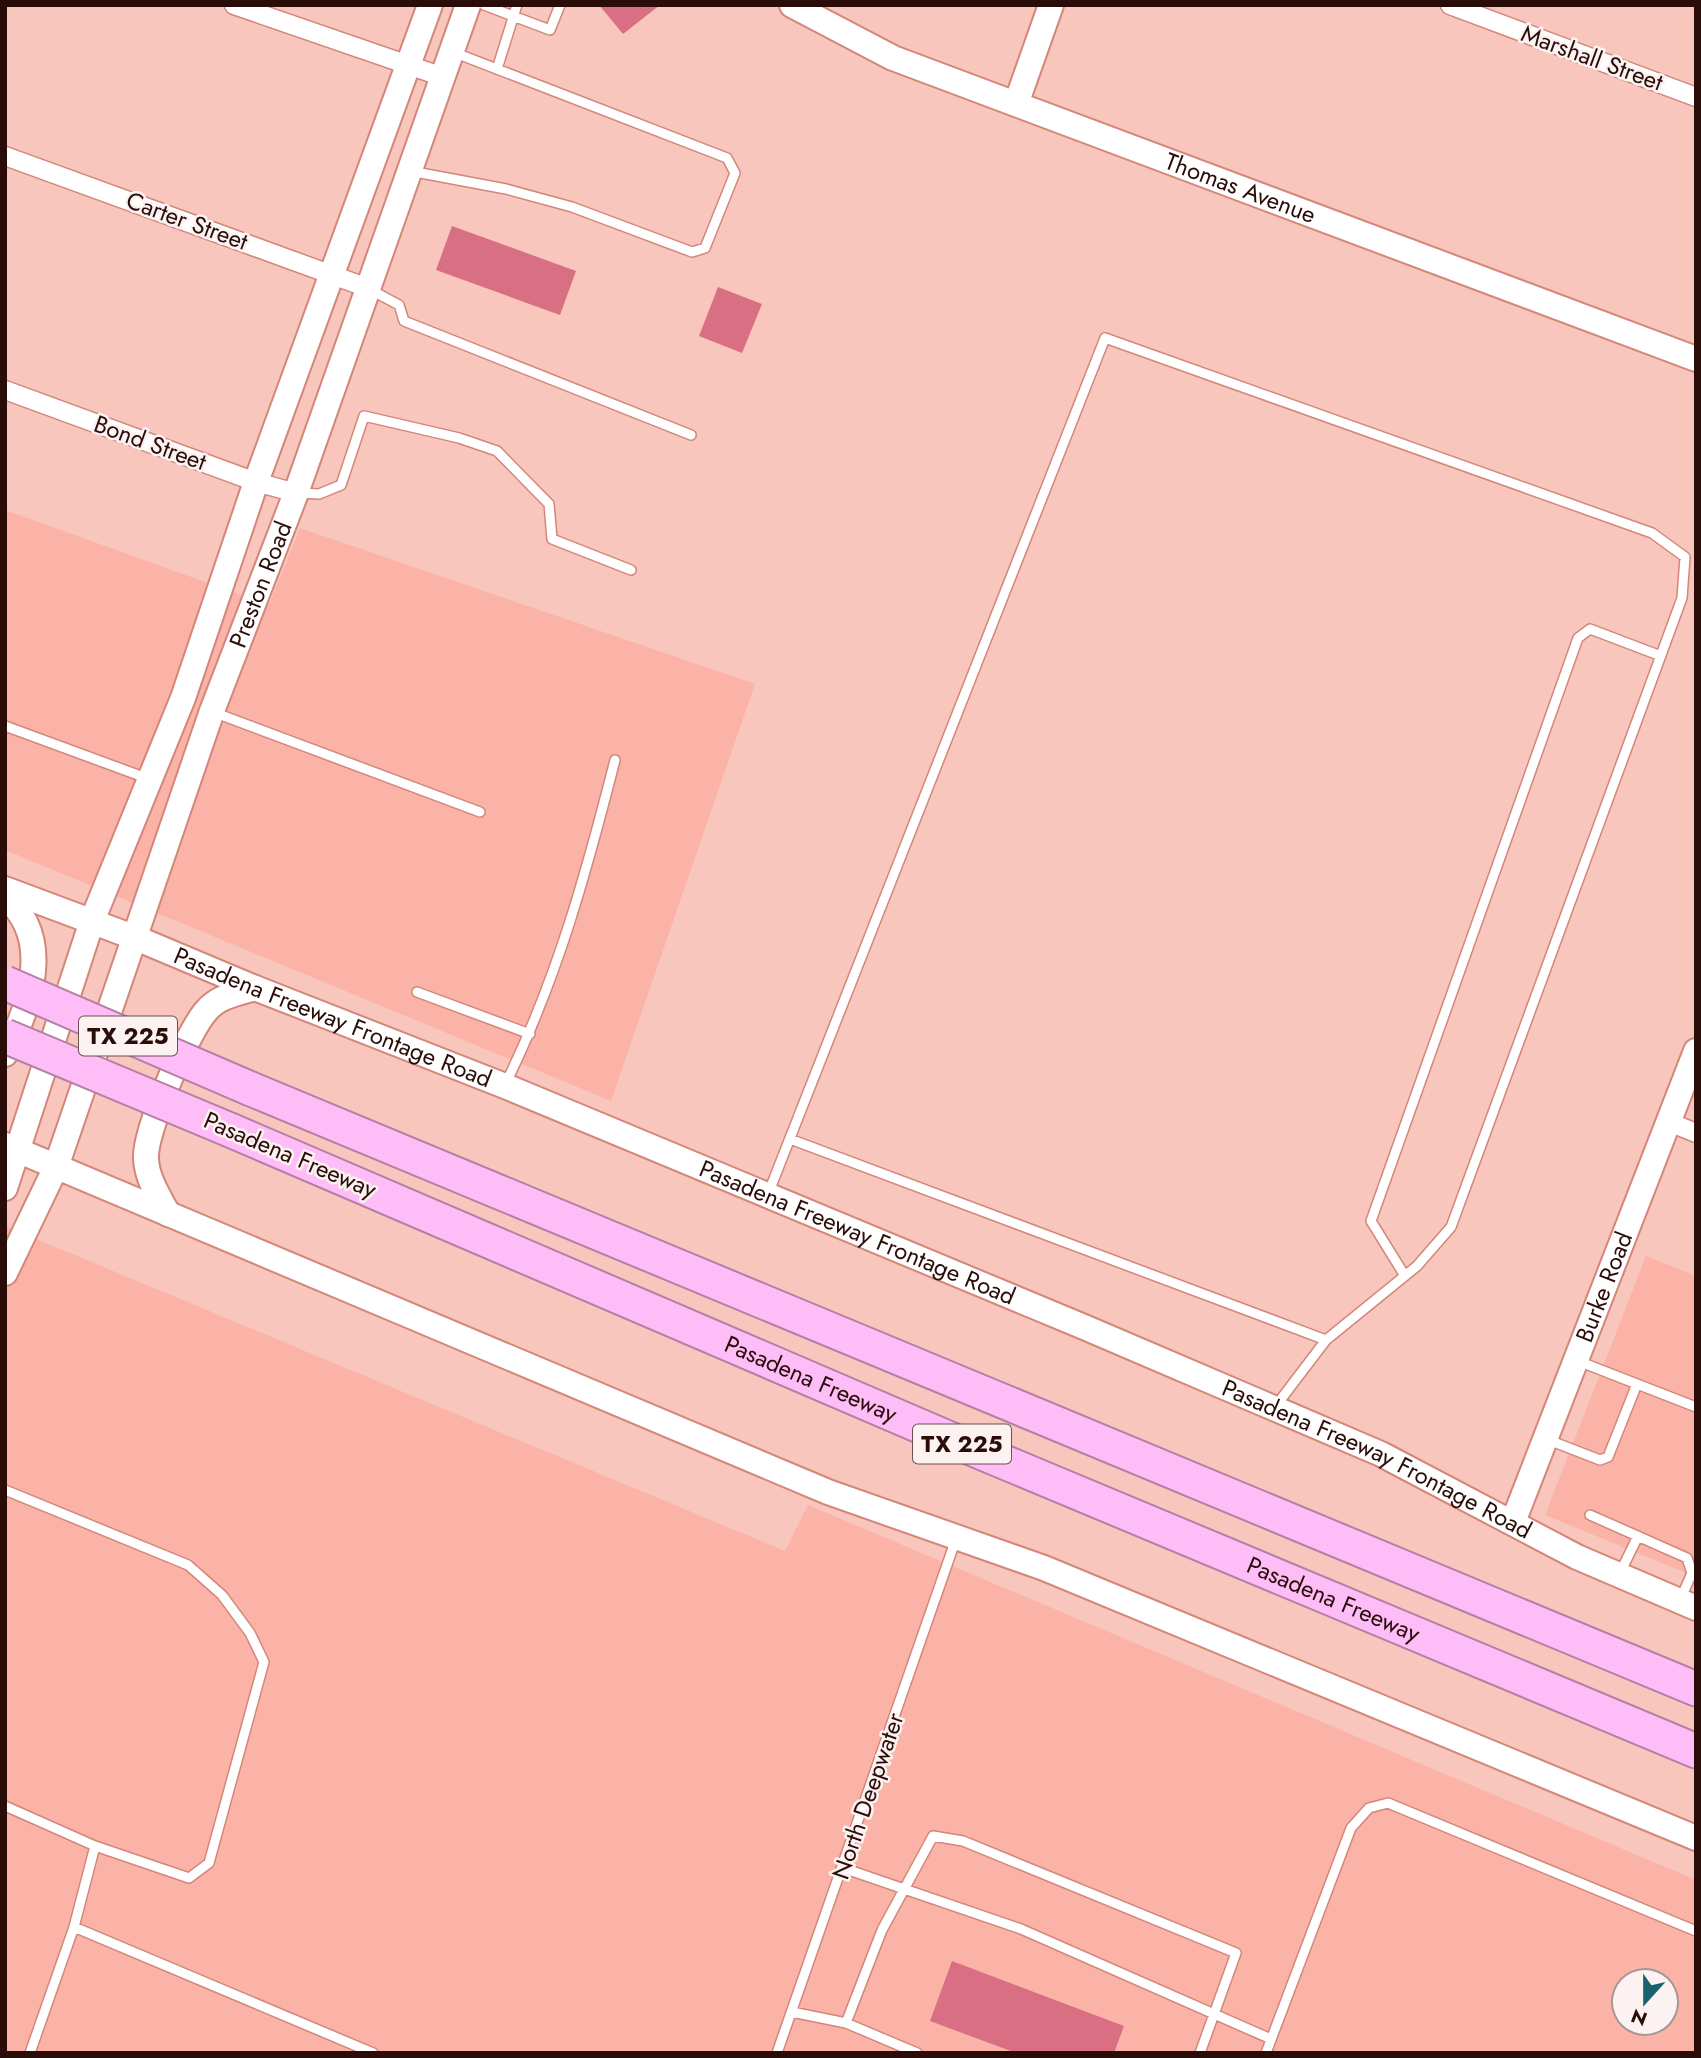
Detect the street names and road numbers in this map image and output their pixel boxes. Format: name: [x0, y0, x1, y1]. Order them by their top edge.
street label: Marshall Street: [1516, 16, 1668, 99]
street label: Thomas Avenue: [1160, 143, 1321, 232]
street label: Carter Street: [121, 182, 253, 259]
street label: Bond Street: [89, 406, 211, 479]
street label: Preston Road: [220, 516, 300, 653]
street label: Pasadena Freeway Frontage Road: [169, 938, 497, 1096]
road number: TX 225: [79, 1016, 177, 1056]
street label: Pasadena Freeway: [198, 1102, 382, 1207]
street label: Pasadena Freeway Frontage Road: [694, 1151, 1021, 1314]
street label: Burke Road: [1567, 1227, 1641, 1347]
street label: Pasadena Freeway: [719, 1326, 903, 1431]
street label: Pasadena Freeway Frontage Road: [1217, 1370, 1538, 1547]
road number: TX 225: [913, 1424, 1011, 1464]
street label: Pasadena Freeway: [1241, 1547, 1426, 1651]
street label: North Deepwater: [823, 1707, 913, 1884]

